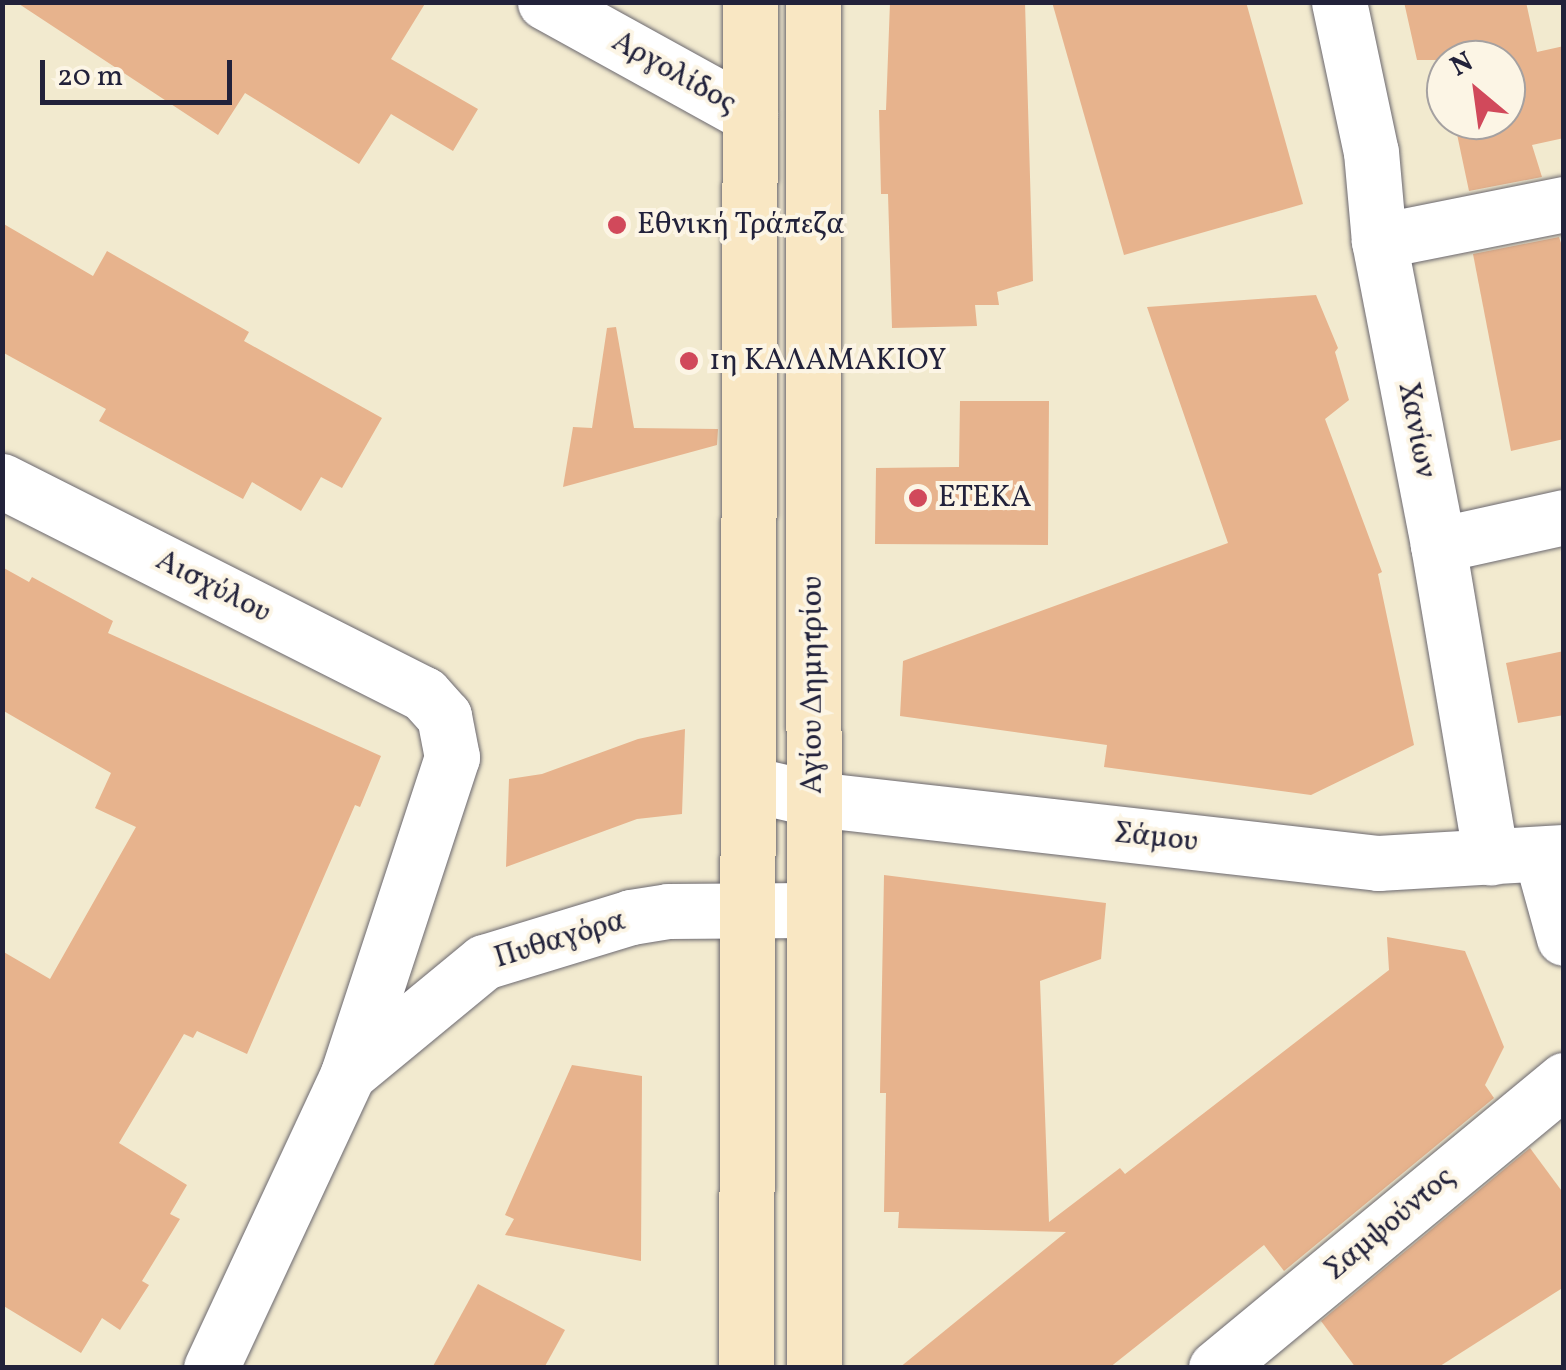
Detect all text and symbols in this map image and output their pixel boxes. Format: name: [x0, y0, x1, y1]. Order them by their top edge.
street label: Αργολίδος: [605, 24, 743, 122]
scale bar: [45, 40, 238, 102]
north arrow: [1426, 40, 1526, 140]
text: N: [1444, 43, 1481, 87]
text: 20 m: [57, 56, 123, 98]
place label: Εθνική Τράπεζα: [637, 207, 845, 243]
marker: Εθνική Τράπεζα: [606, 214, 628, 236]
place label: 1η ΚΑΛΑΜΑΚΙΟΥ: [709, 343, 946, 379]
marker: 1η ΚΑΛΑΜΑΚΙΟΥ: [678, 350, 700, 372]
street label: Χανίων: [1389, 379, 1443, 481]
place label: ΕΤΕΚΑ: [938, 480, 1032, 516]
marker: ΕΤΕΚΑ: [907, 487, 929, 509]
street label: Αισχύλου: [150, 543, 276, 631]
street label: Αγίου Δημητρίου: [795, 576, 831, 794]
street label: Σάμου: [1112, 816, 1200, 860]
street label: Πυθαγόρα: [490, 903, 630, 977]
street label: Σαμψούντος: [1318, 1159, 1462, 1289]

